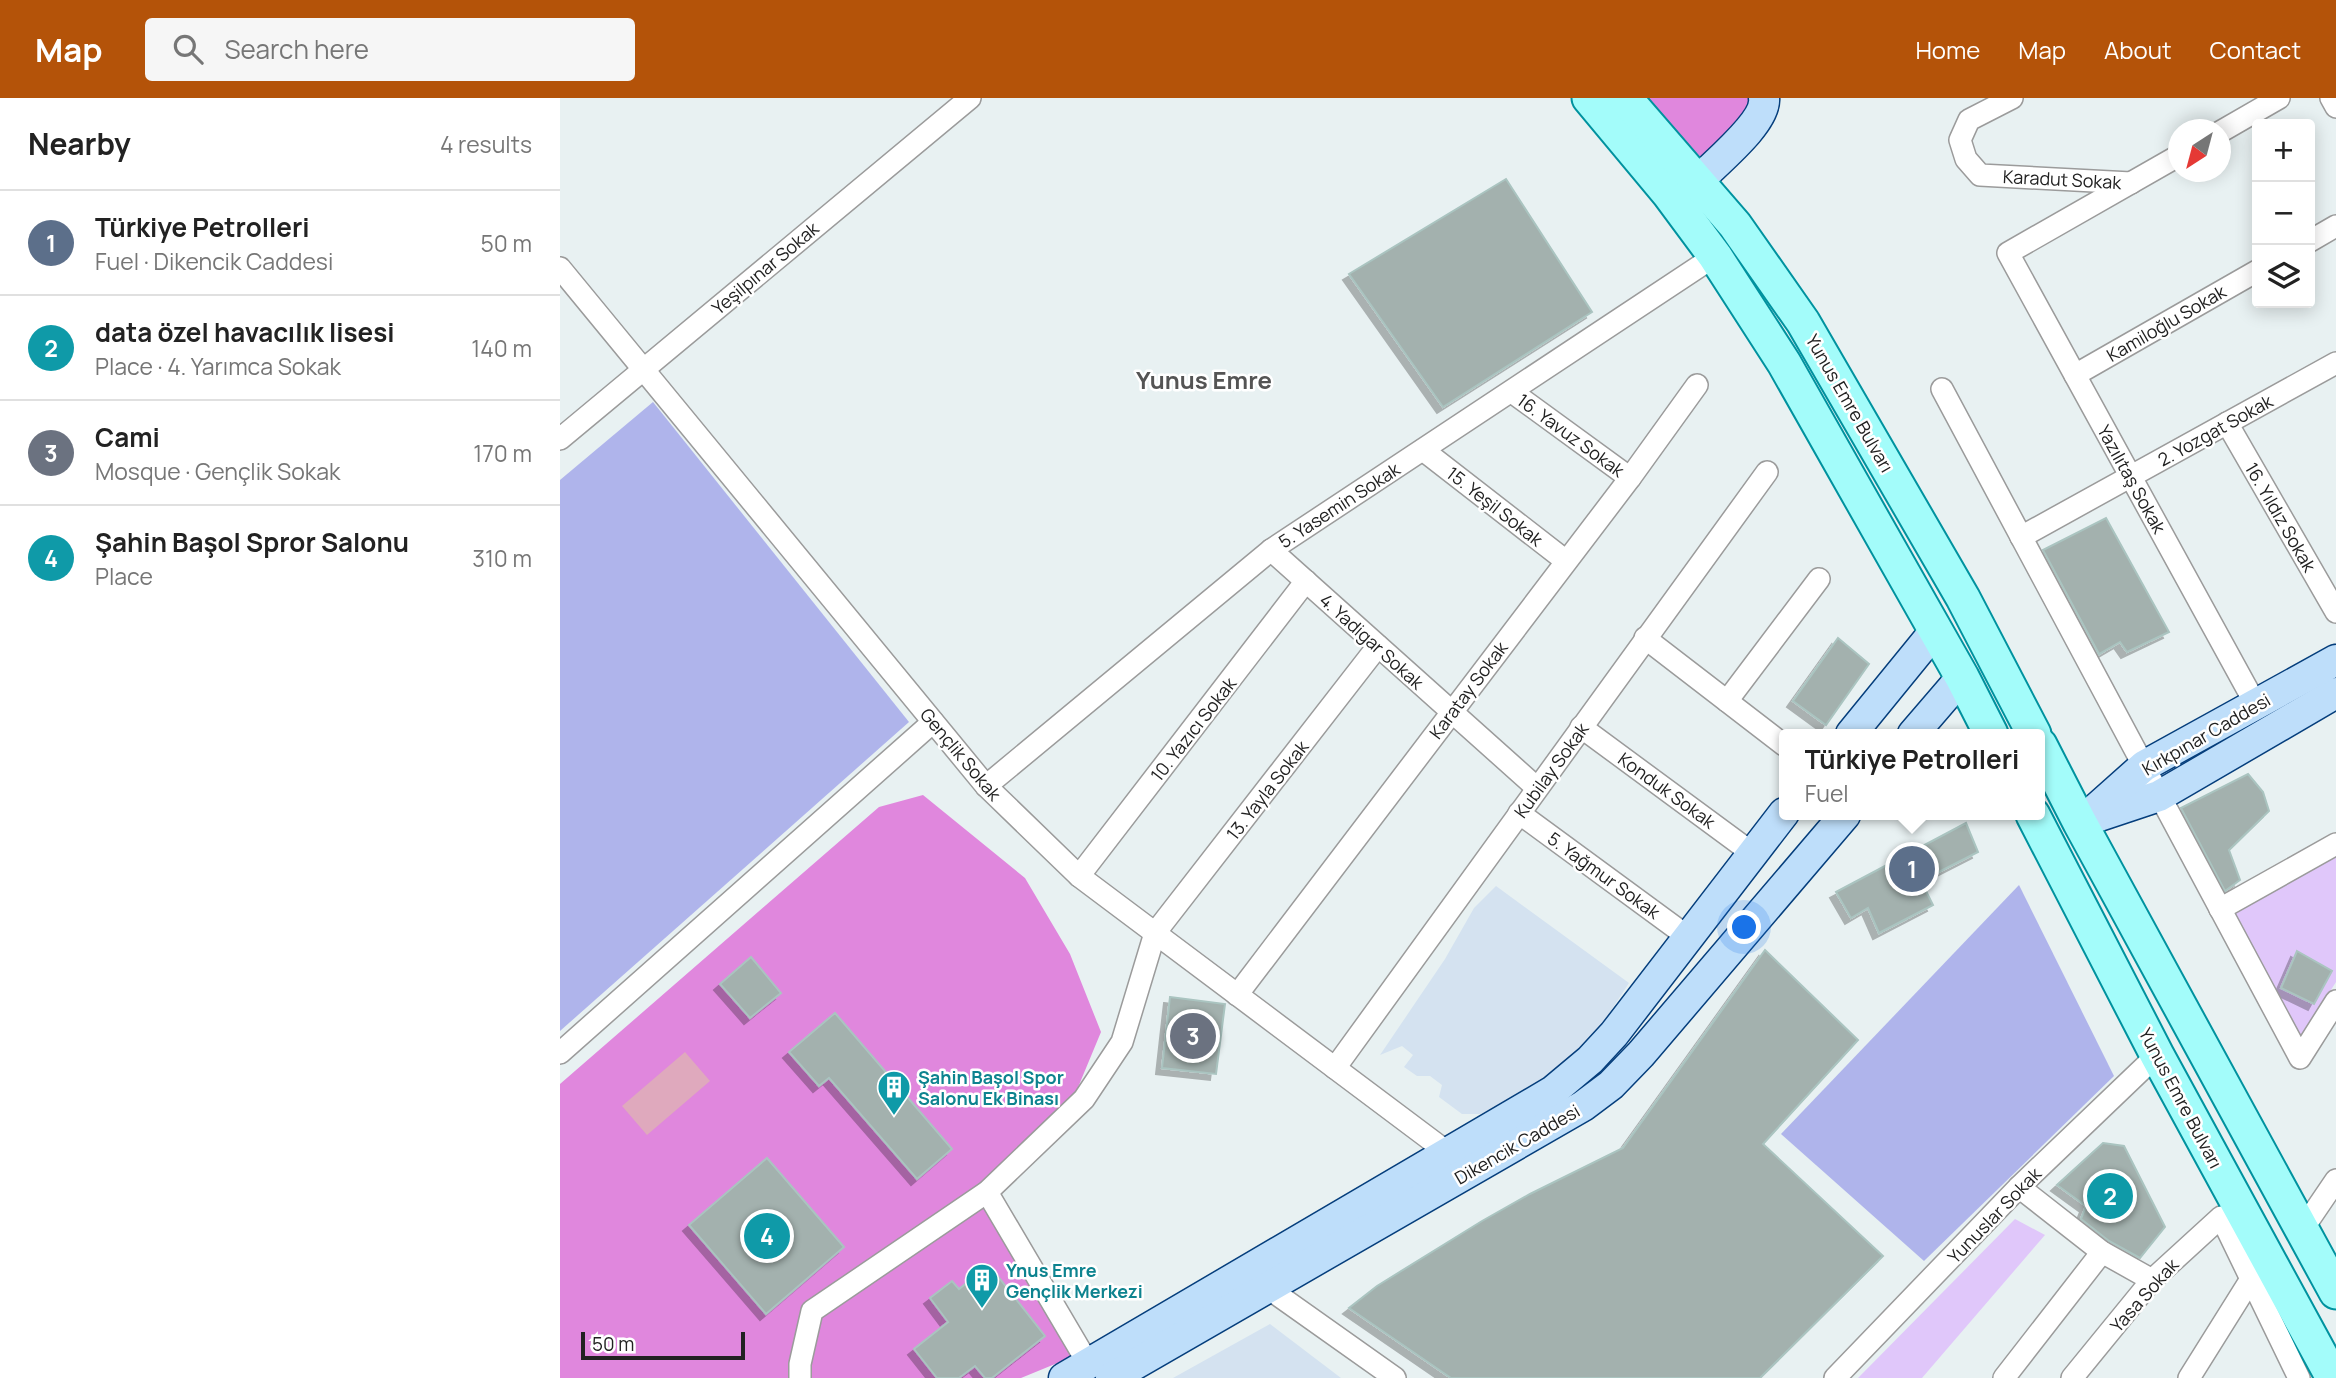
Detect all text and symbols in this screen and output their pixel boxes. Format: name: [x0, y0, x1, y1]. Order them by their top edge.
search box: [145, 18, 635, 81]
text: Map: [35, 27, 103, 72]
icon: search: [169, 30, 207, 68]
text: Search here: [225, 31, 369, 67]
text: Home: [1915, 33, 1980, 66]
text: Map: [2018, 33, 2066, 66]
text: About: [2104, 33, 2172, 66]
text: Contact: [2210, 33, 2301, 66]
north arrow: [2168, 119, 2231, 182]
map controls: [2252, 119, 2315, 308]
button: +: [2252, 119, 2315, 182]
text: Nearby: [28, 123, 131, 164]
text: 4 results: [440, 128, 532, 160]
street label: Karadut Sokak: [2002, 164, 2123, 194]
button: −: [2252, 182, 2315, 245]
text: Türkiye Petrolleri: [95, 209, 310, 245]
street label: Yeşilpınar Sokak: [707, 216, 824, 320]
text: 1: [46, 227, 56, 259]
text: 50 m: [481, 227, 532, 259]
text: Fuel · Dikencik Caddesi: [95, 245, 333, 277]
button: layers: [2252, 245, 2315, 308]
street label: Kamiloğlu Sokak: [2102, 279, 2231, 367]
text: data özel havacılık lisesi: [95, 314, 395, 350]
street label: Yunus Emre Bulvarı: [1801, 330, 1899, 476]
text: 2: [44, 332, 58, 364]
text: 140 m: [471, 332, 532, 364]
text: Place · 4. Yarımca Sokak: [95, 350, 341, 382]
district label: Yunus Emre: [1136, 363, 1272, 396]
street label: 16. Yavuz Sokak: [1513, 388, 1630, 483]
street label: 2. Yozgat Sokak: [2153, 388, 2278, 471]
text: Cami: [95, 419, 160, 455]
street label: Yazılıtaş Sokak: [2092, 420, 2172, 538]
text: 3: [44, 437, 58, 469]
text: 170 m: [473, 437, 532, 469]
text: Mosque · Gençlik Sokak: [95, 455, 340, 487]
street label: 5. Yasemin Sokak: [1274, 456, 1405, 553]
street label: 16. Yıldız Sokak: [2240, 458, 2323, 577]
street label: 15. Yeşil Sokak: [1442, 461, 1549, 552]
text: Şahin Başol Spror Salonu: [95, 524, 409, 560]
text: 4: [44, 542, 58, 574]
text: 310 m: [472, 542, 532, 574]
text: Place: [95, 560, 153, 592]
street label: 4. Yadigar Sokak: [1315, 588, 1430, 695]
street label: Karatay Sokak: [1423, 636, 1513, 744]
street label: 10. Yazıcı Sokak: [1145, 671, 1242, 786]
street label: Kırkpınar Caddesi: [2138, 688, 2274, 780]
street label: Gençlik Sokak: [915, 703, 1007, 806]
street label: Kubilay Sokak: [1508, 717, 1594, 822]
popup: [1779, 729, 2045, 820]
street label: 13. Yayla Sokak: [1221, 734, 1314, 845]
text: Türkiye Petrolleri: [1805, 741, 2019, 777]
street label: Konduk Sokak: [1614, 747, 1721, 834]
text: Fuel: [1805, 777, 1849, 809]
street label: 5. Yağmur Sokak: [1543, 826, 1666, 925]
pin: 1: [1889, 843, 1935, 895]
your location: [1727, 910, 1761, 944]
pin: 3: [1170, 1010, 1216, 1062]
street label: Yunus Emre Bulvarı: [2134, 1024, 2228, 1172]
place label: Şahin Başol Spor Salonu Ek Binası: [918, 1065, 1064, 1110]
building icon: Şahin Başol Spor Salonu Ek Binası: [875, 1068, 913, 1117]
street label: Dikencik Caddesi: [1450, 1098, 1584, 1190]
street label: Yunuslar Sokak: [1942, 1161, 2047, 1268]
pin: 2: [2087, 1170, 2133, 1222]
pin: 4: [744, 1210, 790, 1262]
street label: Yasa Sokak: [2105, 1252, 2184, 1337]
place label: Ynus Emre Gençlik Merkezi: [1006, 1258, 1143, 1303]
building icon: Ynus Emre Gençlik Merkezi: [963, 1261, 1001, 1310]
scale bar: [581, 1329, 746, 1361]
text: 50 m: [592, 1331, 634, 1357]

